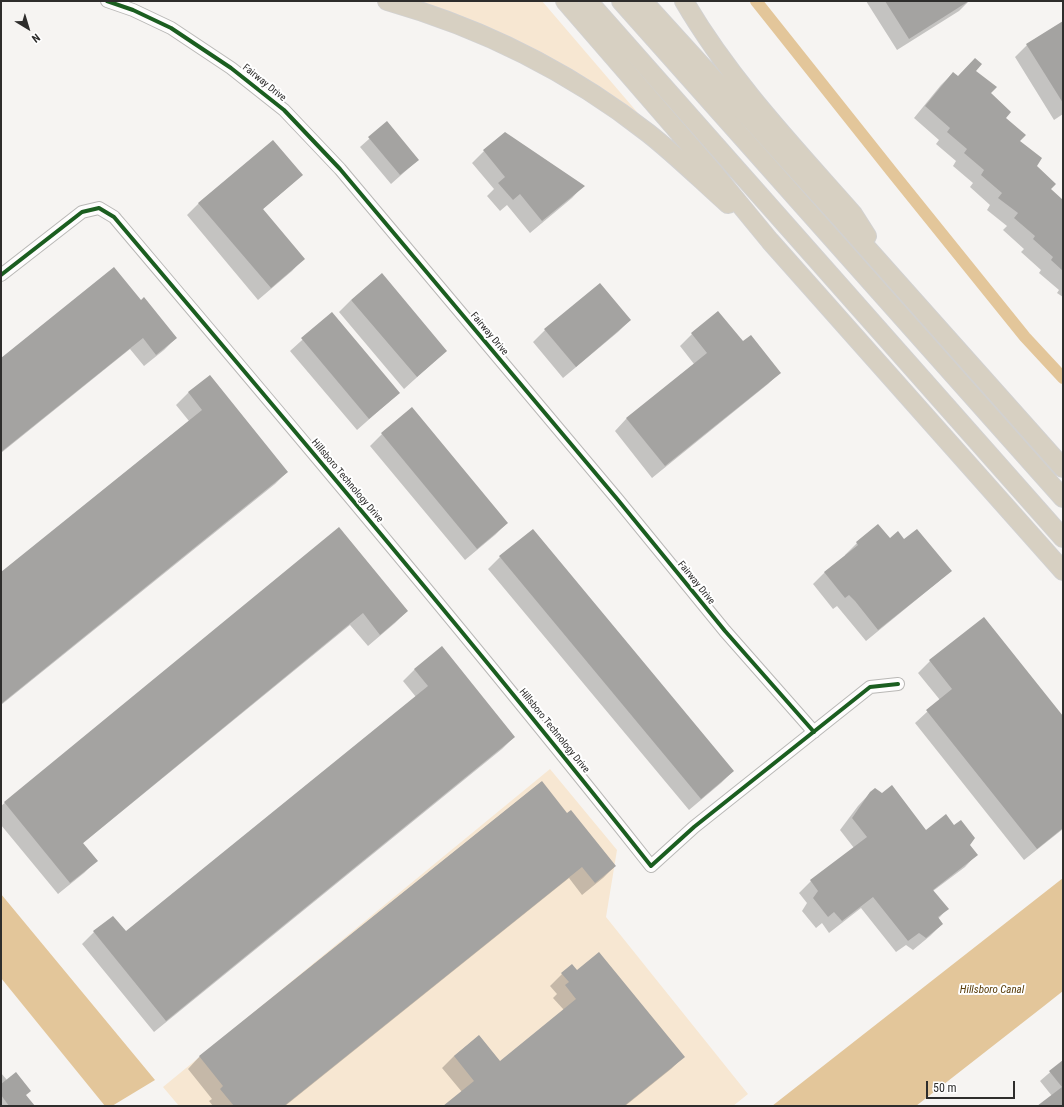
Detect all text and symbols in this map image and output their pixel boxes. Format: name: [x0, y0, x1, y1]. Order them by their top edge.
north arrow: [8, 8, 48, 48]
text: N: [29, 31, 42, 45]
street label: Fairway Drive: [240, 62, 288, 104]
street label: Fairway Drive: [468, 310, 510, 358]
street label: Hillsboro Technology Drive: [309, 437, 385, 525]
street label: Fairway Drive: [675, 559, 717, 607]
street label: Hillsboro Technology Drive: [516, 686, 592, 776]
water label: Hillsboro Canal: [960, 983, 1024, 997]
scale bar: [928, 1073, 1017, 1099]
text: 50 m: [933, 1081, 957, 1095]

